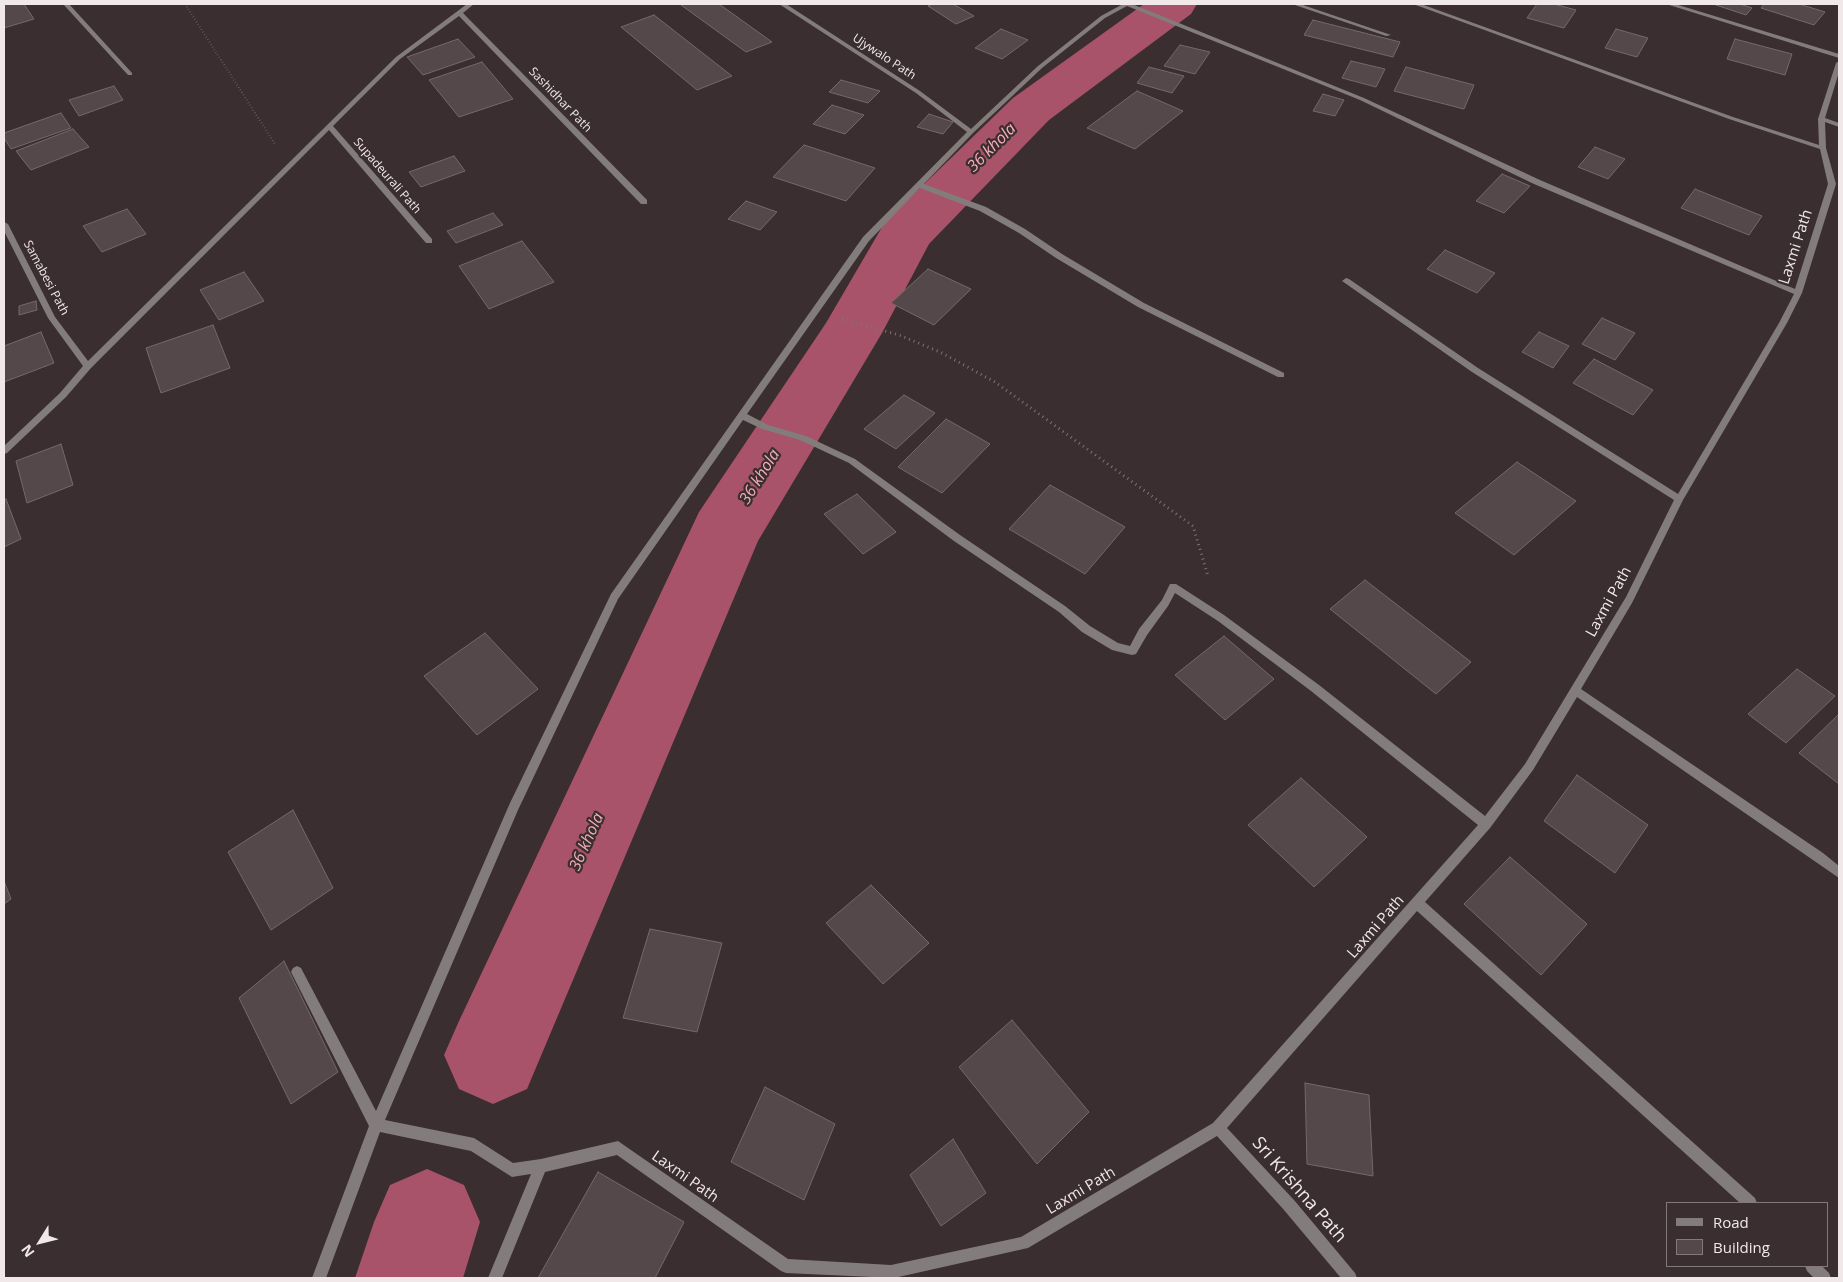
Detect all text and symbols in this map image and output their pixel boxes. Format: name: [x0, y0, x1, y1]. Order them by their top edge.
street label: Ujywalo Path: [850, 31, 918, 83]
street label: Sashidhar Path: [526, 65, 594, 135]
water label: 36 khola: [964, 120, 1020, 176]
street label: Supadeurali Path: [350, 135, 424, 217]
street label: Laxmi Path: [1775, 207, 1817, 287]
street label: Samabesi Path: [20, 238, 72, 318]
water label: 36 khola: [736, 446, 784, 508]
street label: Laxmi Path: [1582, 564, 1636, 640]
water label: 36 khola: [566, 810, 608, 874]
street label: Laxmi Path: [1344, 892, 1408, 962]
street label: Sri Krishna Path: [1247, 1133, 1351, 1247]
street label: Laxmi Path: [648, 1147, 722, 1207]
street label: Laxmi Path: [1043, 1163, 1119, 1219]
legend: [1666, 1202, 1828, 1267]
text: Road: [1713, 1212, 1749, 1232]
north arrow: [15, 1217, 65, 1267]
text: Building: [1713, 1237, 1770, 1257]
text: N: [16, 1241, 38, 1261]

